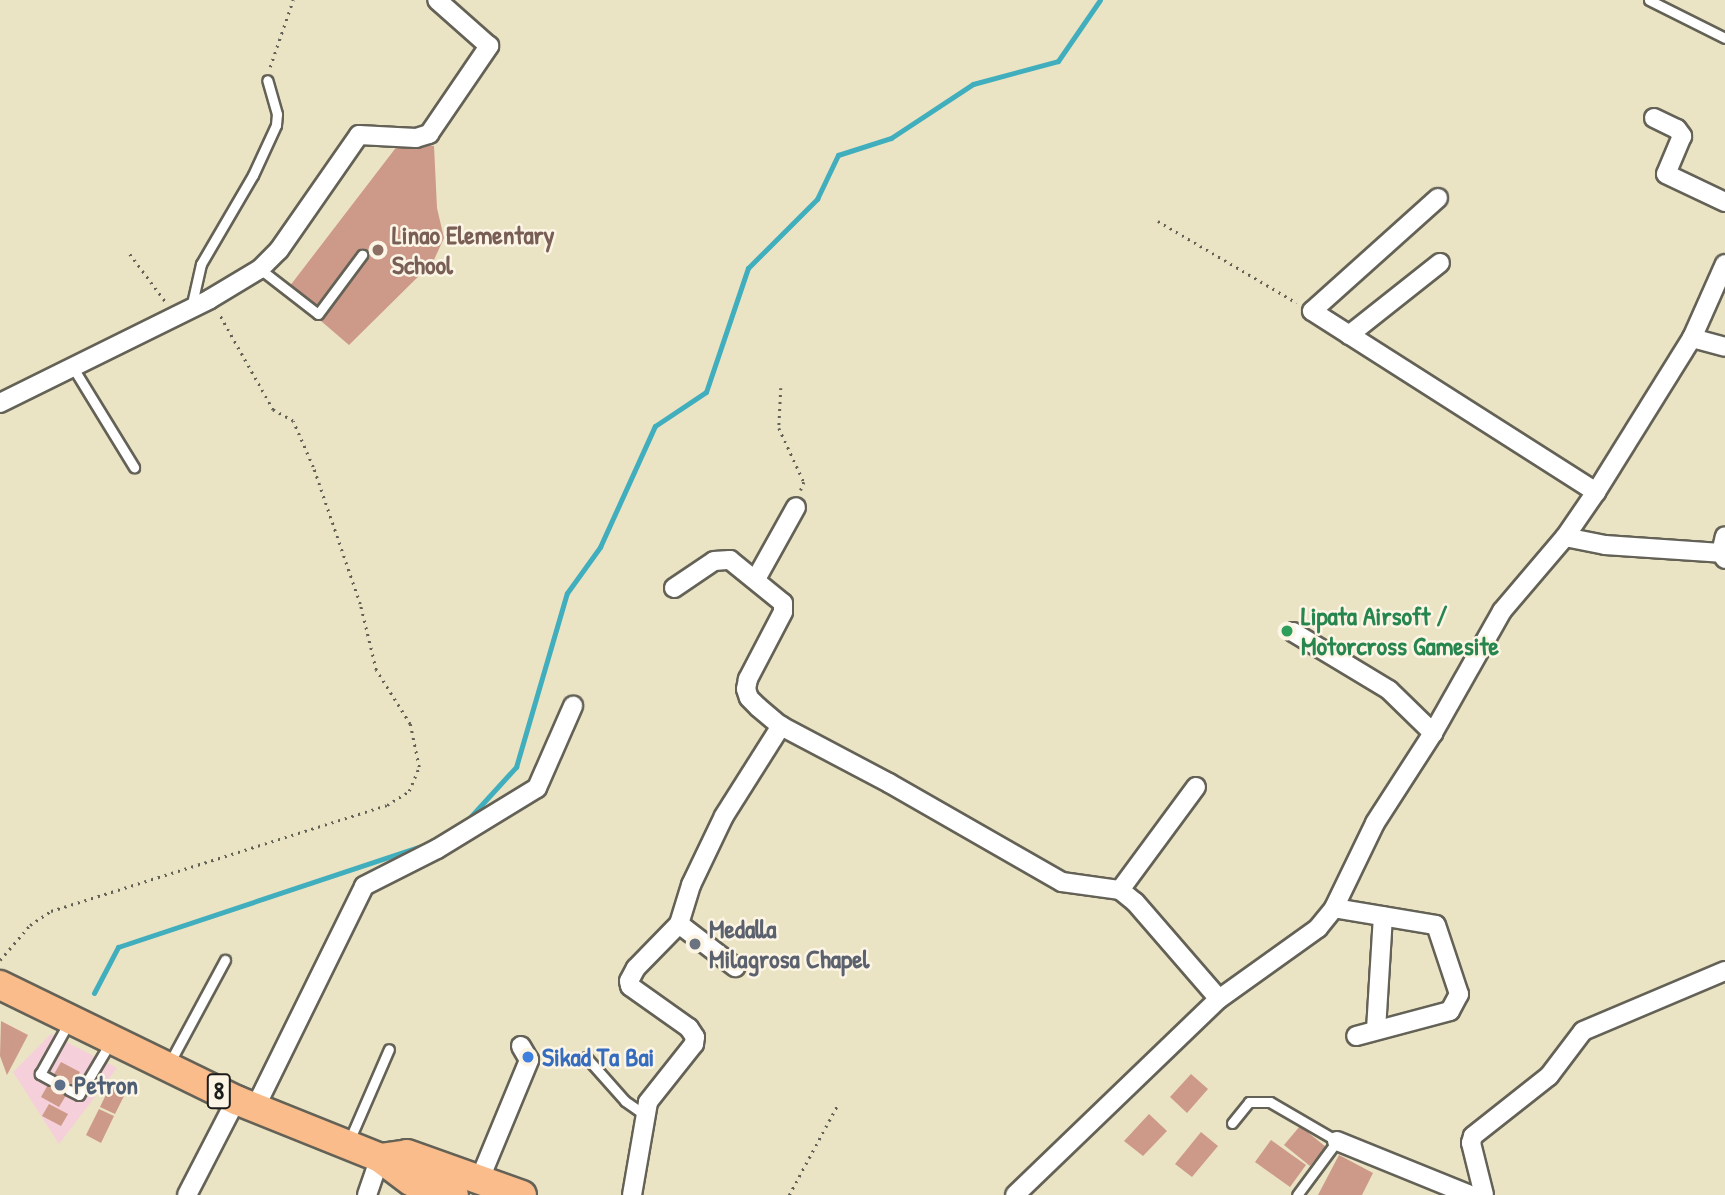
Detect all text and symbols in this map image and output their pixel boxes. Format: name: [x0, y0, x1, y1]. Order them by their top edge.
place label: Linao Elementary School: [392, 219, 555, 280]
marker: Linao Elementary School: [370, 242, 386, 258]
place label: Lipata Airsoft / Motorcross Gamesite: [1301, 600, 1499, 662]
marker: Lipata Airsoft / Motorcross Gamesite: [1279, 623, 1295, 639]
place label: Medalla Milagrosa Chapel: [709, 913, 869, 974]
marker: Medalla Milagrosa Chapel: [687, 936, 703, 952]
place label: Sikad Ta Bai: [542, 1041, 654, 1073]
marker: Sikad Ta Bai: [520, 1049, 536, 1065]
place label: Petron: [74, 1069, 138, 1101]
road number: 8: [207, 1070, 231, 1112]
marker: Petron: [52, 1077, 68, 1093]

